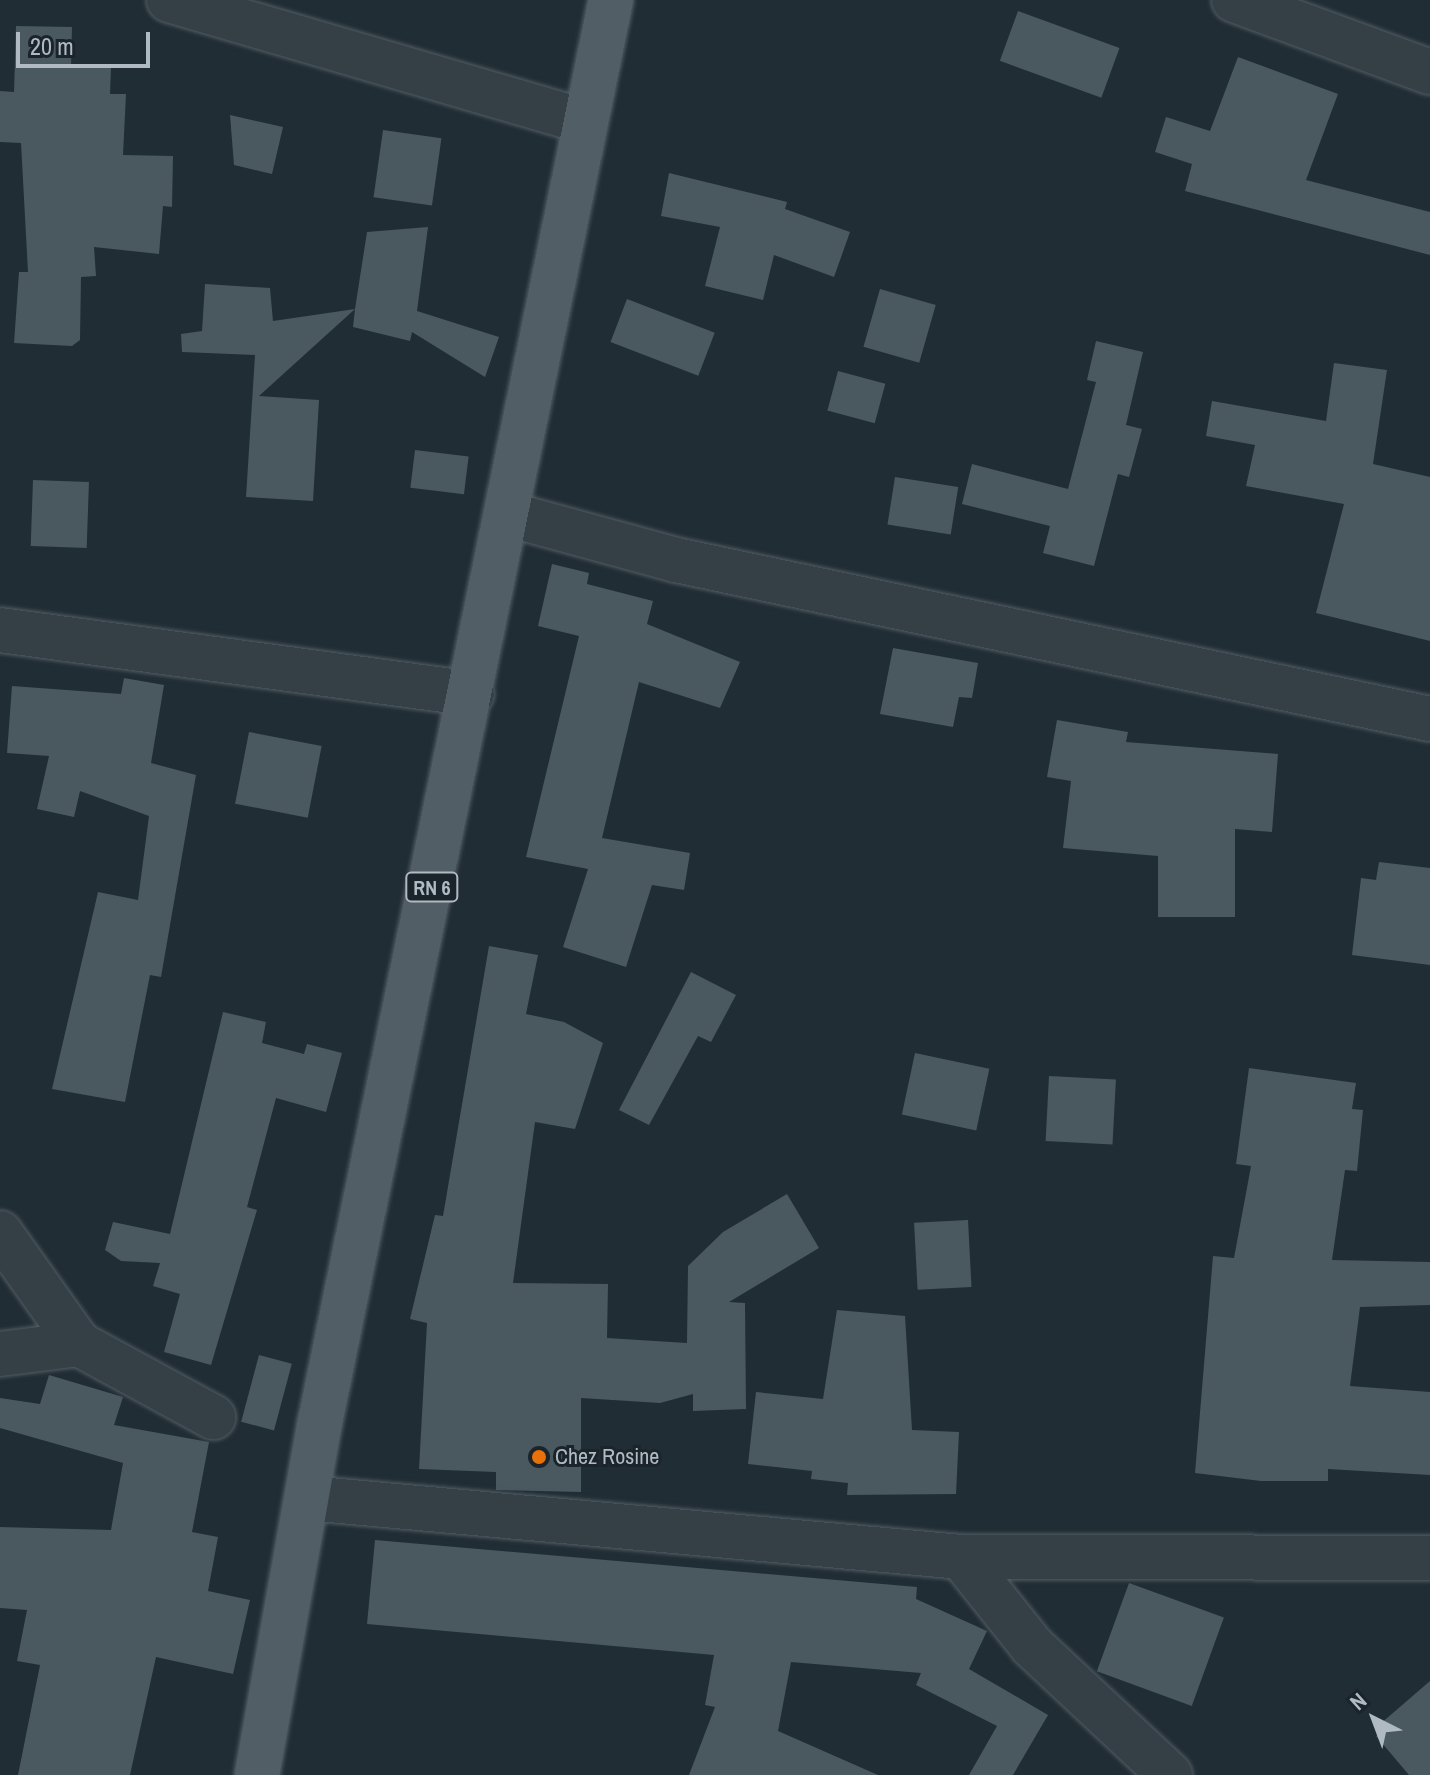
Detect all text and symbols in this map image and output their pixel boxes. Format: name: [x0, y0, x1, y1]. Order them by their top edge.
scale bar: [20, 16, 154, 66]
text: 20 m: [30, 30, 74, 62]
road number: RN 6: [404, 871, 460, 903]
place label: Chez Rosine: [555, 1444, 659, 1470]
marker: Chez Rosine: [530, 1448, 548, 1466]
north arrow: [1334, 1679, 1414, 1759]
text: N: [1343, 1686, 1373, 1717]

